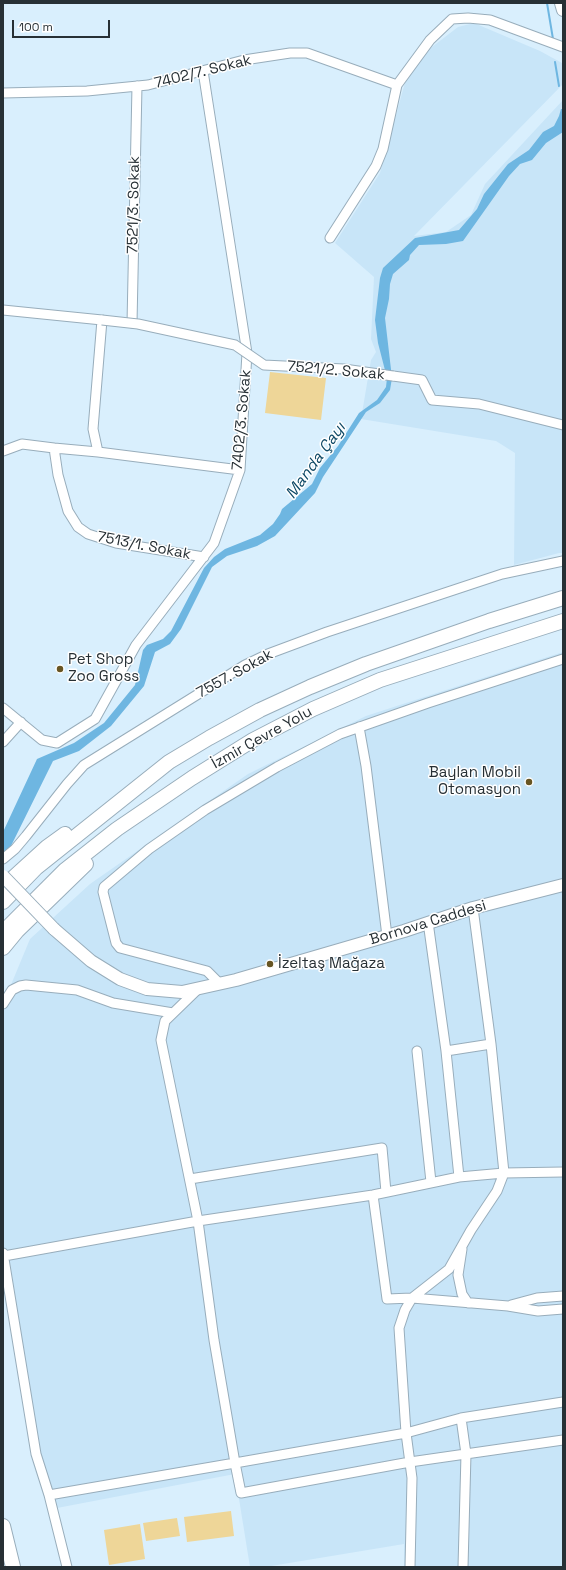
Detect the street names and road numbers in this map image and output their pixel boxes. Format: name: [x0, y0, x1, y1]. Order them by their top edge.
street label: 7402/7. Sokak: [153, 51, 253, 93]
street label: 7521/3. Sokak: [124, 156, 144, 254]
street label: 7521/2. Sokak: [286, 358, 386, 384]
street label: 7402/3. Sokak: [229, 369, 255, 471]
street label: 7513/1. Sokak: [96, 528, 192, 564]
street label: 7557. Sokak: [194, 646, 276, 702]
street label: İzmir Çevre Yolu: [209, 703, 315, 773]
street label: Bornova Caddesi: [367, 897, 489, 949]

